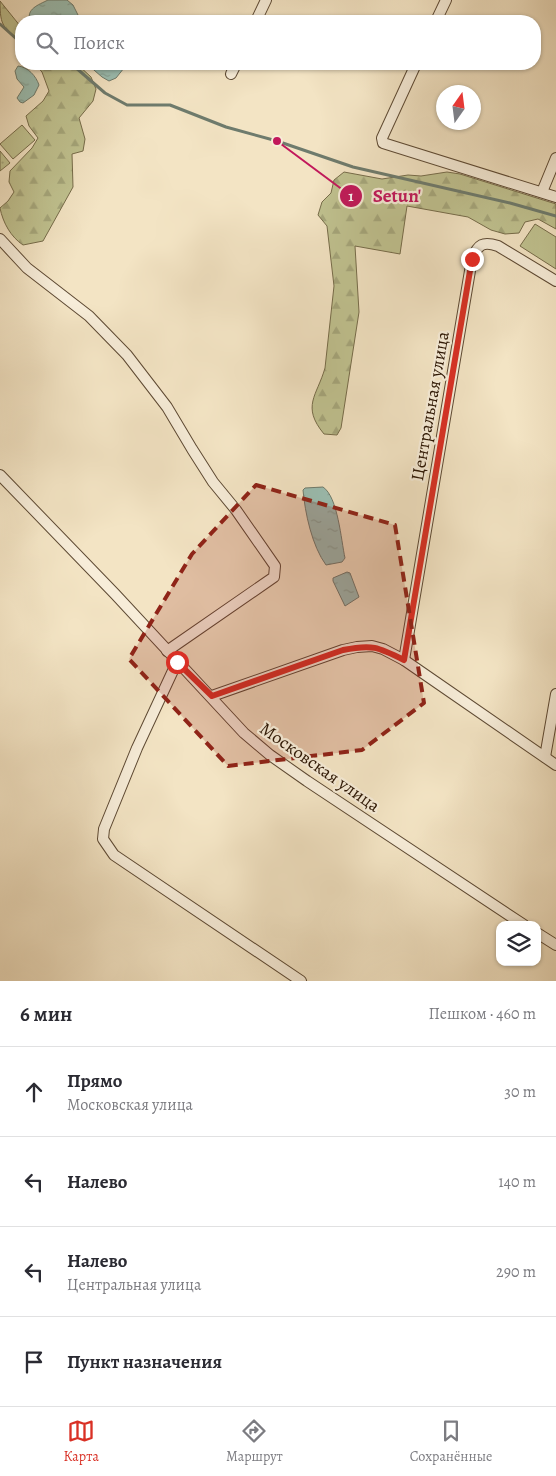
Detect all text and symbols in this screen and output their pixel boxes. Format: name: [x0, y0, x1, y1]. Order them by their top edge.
search box: [15, 15, 541, 70]
icon: search: [33, 29, 61, 57]
text: Поиск: [73, 30, 125, 56]
north arrow: [436, 85, 481, 130]
callout: Setun': [338, 179, 432, 213]
text: Setun': [373, 183, 421, 209]
text: 1: [348, 186, 354, 206]
route end: [461, 248, 484, 271]
street label: Центральная улица: [405, 329, 455, 482]
route start: [166, 651, 189, 674]
street label: Московская улица: [255, 717, 385, 818]
map controls: [496, 921, 541, 966]
button: layers: [496, 921, 541, 966]
text: 6 мин: [20, 1000, 72, 1028]
text: Пешком · 460 m: [429, 1003, 536, 1025]
text: Прямо: [67, 1068, 122, 1094]
icon: ahead: [20, 1078, 48, 1106]
text: 30 m: [504, 1081, 536, 1103]
text: Московская улица: [67, 1094, 193, 1116]
icon: left: [20, 1168, 48, 1196]
text: Налево: [67, 1169, 127, 1195]
text: 140 m: [498, 1171, 536, 1193]
text: Налево: [67, 1248, 127, 1274]
icon: left: [20, 1258, 48, 1286]
text: 290 m: [496, 1261, 536, 1283]
text: Центральная улица: [67, 1274, 201, 1296]
icon: arrive: [20, 1348, 48, 1376]
text: Пункт назначения: [67, 1349, 222, 1375]
tab: Карта: [64, 1417, 99, 1466]
tab: Маршрут: [226, 1417, 283, 1466]
tab: Сохранённые: [410, 1417, 492, 1466]

